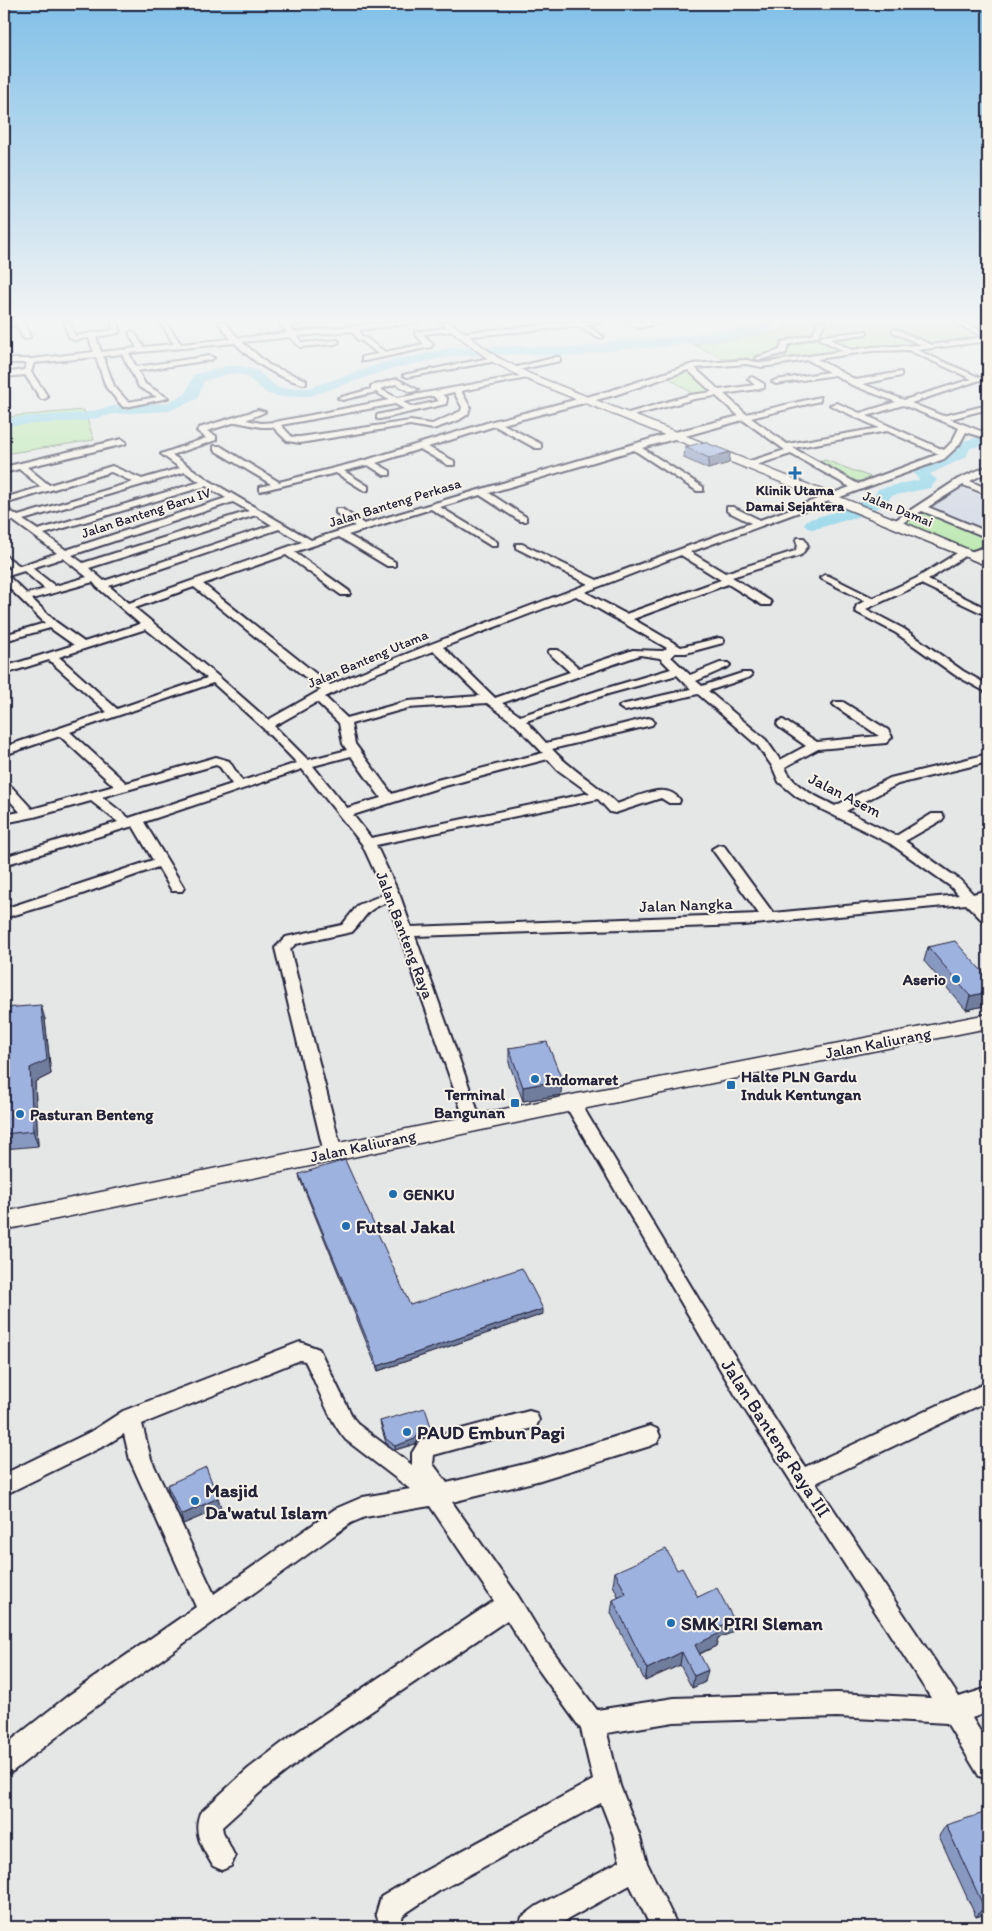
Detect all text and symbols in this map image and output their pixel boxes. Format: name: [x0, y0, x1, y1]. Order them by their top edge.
marker: Klinik Utama Damai Sejahtera: [788, 466, 802, 480]
street label: Jalan Banteng Perkasa: [327, 475, 464, 531]
place label: Klinik Utama Damai Sejahtera: [746, 482, 845, 515]
street label: Jalan Banteng Baru IV: [79, 484, 214, 542]
street label: Jalan Damai: [860, 487, 936, 531]
street label: Jalan Banteng Utama: [305, 626, 431, 692]
street label: Jalan Asem: [806, 769, 885, 822]
street label: Jalan Banteng Raya: [372, 869, 438, 1002]
street label: Jalan Nangka: [639, 894, 734, 916]
place label: Aserio: [902, 970, 946, 989]
marker: Aserio: [950, 973, 962, 985]
street label: Jalan Kaliurang: [823, 1023, 933, 1063]
place label: Halte PLN Gardu Induk Kentungan: [741, 1067, 862, 1105]
place label: Indomaret: [545, 1070, 618, 1089]
marker: Indomaret: [529, 1073, 541, 1085]
marker: Halte PLN Gardu Induk Kentungan: [725, 1079, 737, 1091]
place label: Terminal Bangunan: [434, 1085, 506, 1123]
marker: Terminal Bangunan: [509, 1097, 521, 1109]
place label: Pasturan Benteng: [30, 1105, 154, 1125]
marker: Pasturan Benteng: [14, 1108, 26, 1120]
street label: Jalan Kaliurang: [308, 1125, 418, 1166]
place label: GENKU: [403, 1185, 455, 1204]
marker: GENKU: [387, 1188, 399, 1200]
place label: Futsal Jakal: [356, 1215, 456, 1238]
marker: Futsal Jakal: [340, 1220, 352, 1232]
street label: Jalan Banteng Raya III: [716, 1355, 836, 1521]
place label: PAUD Embun Pagi: [417, 1421, 565, 1444]
marker: PAUD Embun Pagi: [401, 1426, 413, 1438]
place label: Masjid Da'watul Islam: [205, 1479, 327, 1524]
marker: Masjid Da'watul Islam: [189, 1495, 201, 1507]
place label: SMK PIRI Sleman: [681, 1612, 823, 1635]
marker: SMK PIRI Sleman: [665, 1617, 677, 1629]

